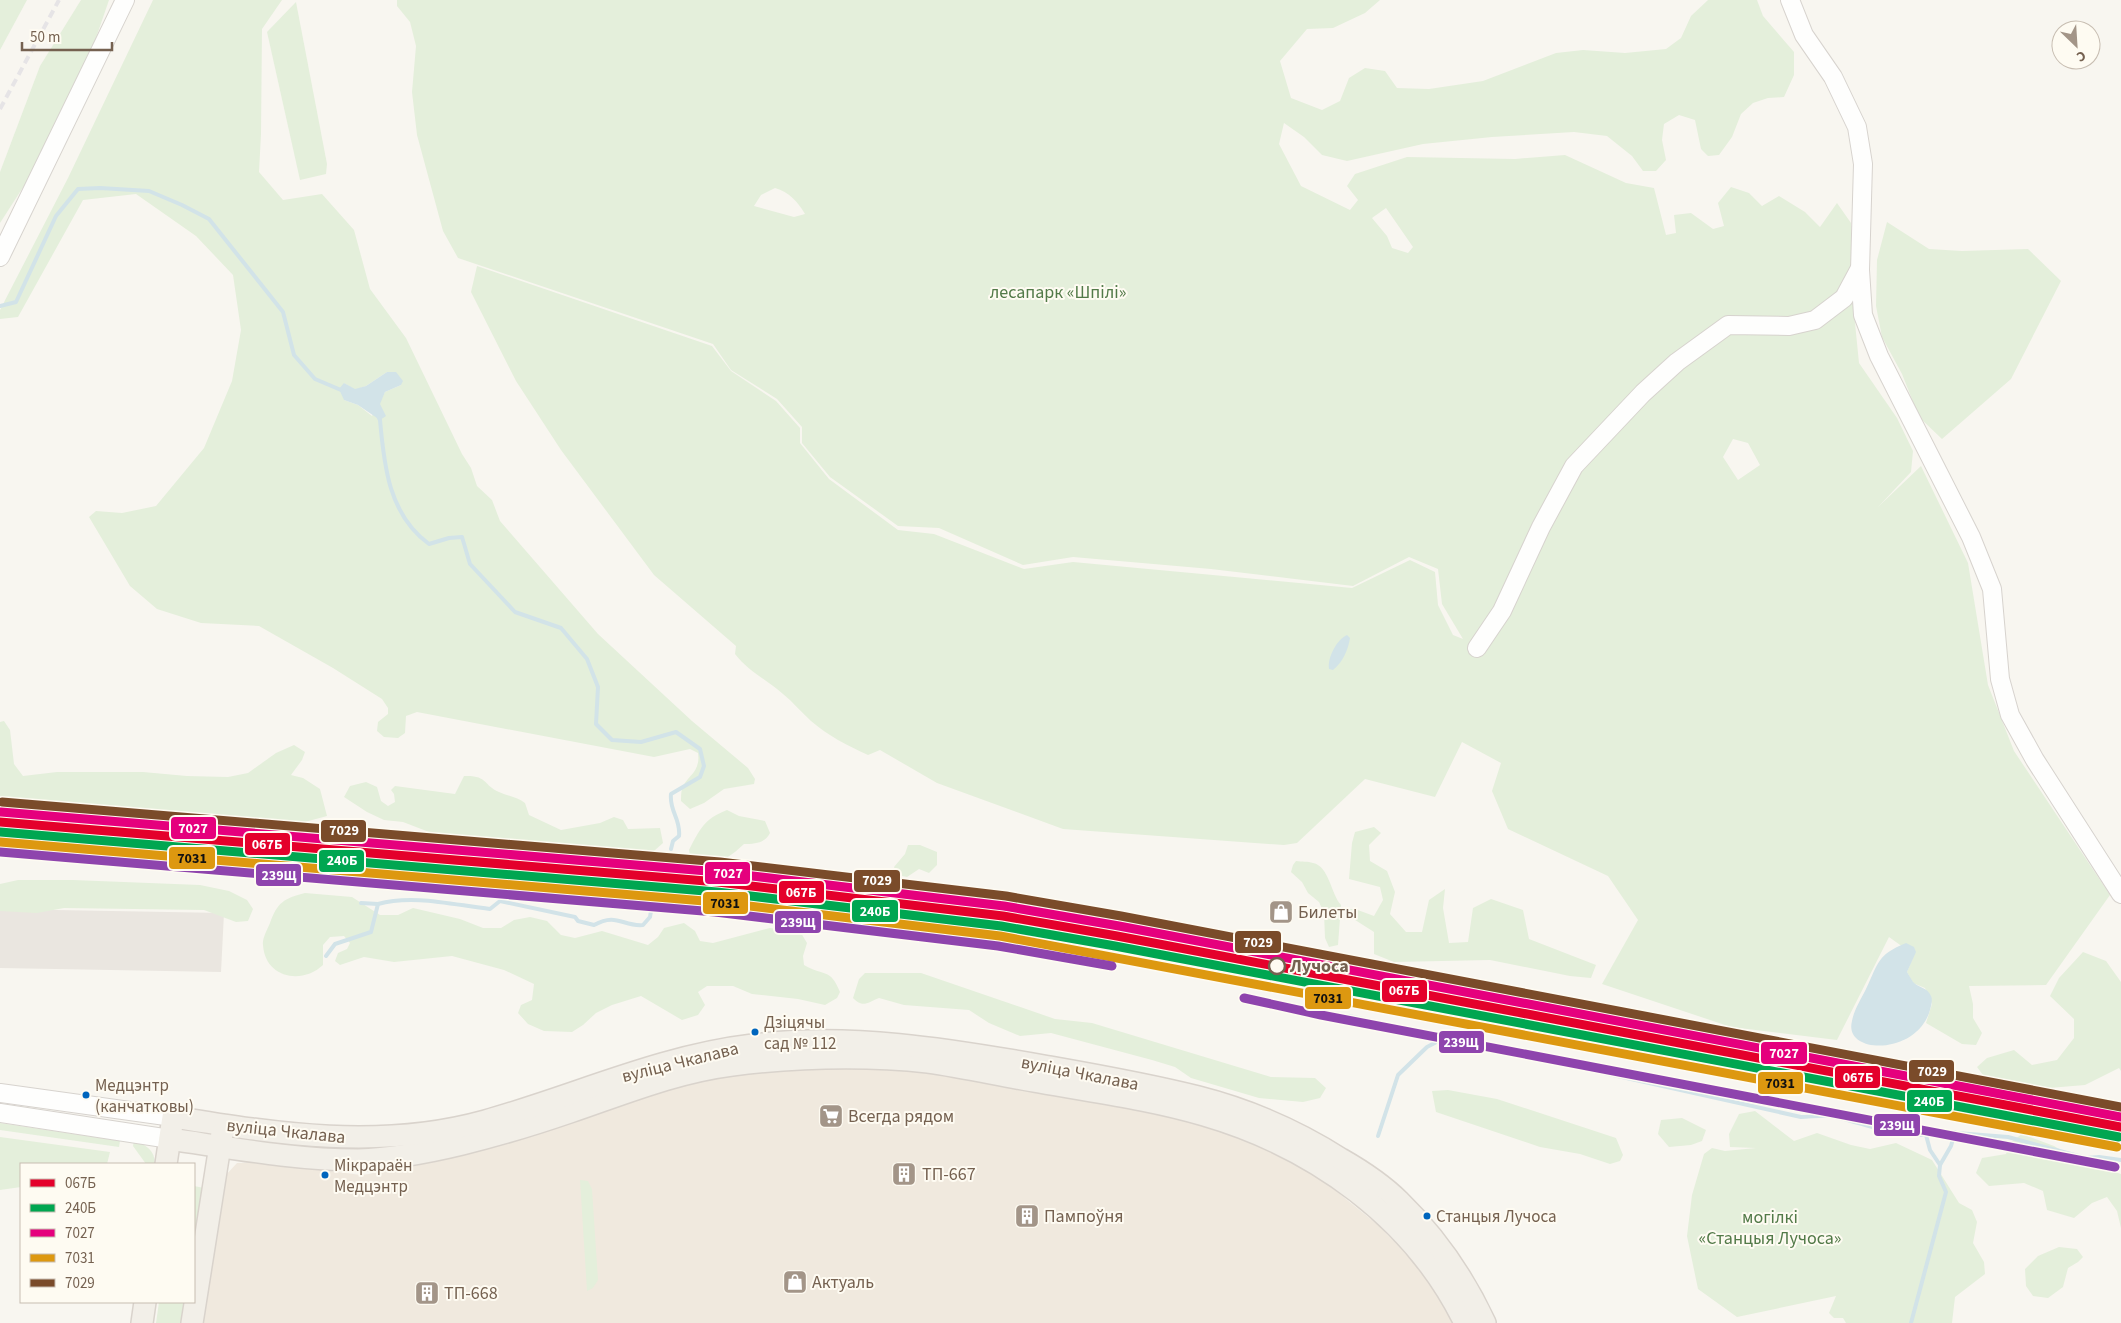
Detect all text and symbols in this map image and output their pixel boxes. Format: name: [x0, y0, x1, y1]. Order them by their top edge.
scale bar: [22, 20, 112, 52]
north arrow: [2051, 20, 2101, 70]
text: 50 m: [30, 27, 60, 48]
text: С: [2073, 45, 2089, 67]
park label: лесапарк «Шпілі»: [990, 280, 1126, 305]
line badge: 7027: [170, 816, 217, 840]
text: 7027: [178, 819, 208, 839]
line badge: 7029: [320, 819, 367, 843]
text: 7029: [329, 821, 359, 841]
line badge: 067Б: [244, 832, 291, 856]
text: 067Б: [252, 835, 282, 855]
line badge: 7031: [168, 846, 216, 870]
text: 7031: [177, 849, 207, 869]
line badge: 240Б: [318, 849, 365, 873]
text: 240Б: [327, 851, 357, 871]
line badge: 7027: [704, 861, 751, 885]
line badge: 239Щ: [255, 863, 302, 887]
text: 7027: [713, 864, 743, 884]
text: 239Щ: [261, 866, 297, 886]
line badge: 7029: [853, 869, 901, 893]
text: 7029: [862, 871, 892, 891]
line badge: 067Б: [778, 880, 825, 904]
text: 067Б: [786, 883, 816, 903]
line badge: 7031: [702, 891, 749, 915]
text: 7031: [710, 894, 740, 914]
line badge: 240Б: [851, 899, 899, 923]
shop icon: Билеты: [1268, 899, 1294, 925]
place label: Билеты: [1298, 900, 1357, 925]
text: 240Б: [860, 902, 890, 922]
line badge: 239Щ: [774, 910, 822, 934]
text: 239Щ: [780, 913, 816, 933]
line badge: 7029: [1234, 930, 1282, 954]
text: 7029: [1243, 933, 1273, 953]
place label: Лучоса: [1289, 954, 1349, 979]
marker: Лучоса: [1268, 957, 1286, 975]
line badge: 067Б: [1381, 979, 1428, 1003]
text: 067Б: [1389, 981, 1419, 1001]
line badge: 7031: [1304, 986, 1352, 1010]
text: 7031: [1313, 989, 1343, 1009]
place label: Дзіцячы сад № 112: [764, 1011, 837, 1056]
marker: Дзіцячы сад № 112: [750, 1027, 760, 1037]
line badge: 239Щ: [1438, 1030, 1485, 1054]
text: 239Щ: [1443, 1033, 1479, 1053]
street label: вуліца Чкалава: [619, 1036, 741, 1089]
line badge: 7027: [1760, 1041, 1808, 1065]
text: 7027: [1769, 1044, 1799, 1064]
street label: вуліца Чкалава: [1019, 1050, 1141, 1097]
line badge: 7029: [1908, 1059, 1955, 1083]
text: 7029: [1917, 1062, 1947, 1082]
line badge: 067Б: [1834, 1065, 1881, 1089]
text: 067Б: [1843, 1068, 1873, 1088]
line badge: 7031: [1757, 1071, 1804, 1095]
place label: Медцэнтр (канчатковы): [95, 1074, 194, 1119]
text: 7031: [1765, 1074, 1795, 1094]
line badge: 240Б: [1906, 1089, 1953, 1113]
marker: Медцэнтр (канчатковы): [81, 1090, 91, 1100]
text: 240Б: [1914, 1092, 1944, 1112]
supermarket icon: Всегда рядом: [818, 1103, 844, 1129]
place label: Всегда рядом: [848, 1104, 954, 1129]
street label: вуліца Чкалава: [225, 1113, 347, 1150]
line badge: 239Щ: [1873, 1113, 1921, 1137]
text: 239Щ: [1879, 1116, 1915, 1136]
place label: Мікрараён Медцэнтр: [334, 1154, 412, 1199]
building icon: ТП-667: [891, 1161, 917, 1187]
place label: ТП-667: [922, 1162, 976, 1187]
legend: [20, 1163, 195, 1303]
marker: Мікрараён Медцэнтр: [320, 1170, 330, 1180]
text: 067Б: [65, 1173, 96, 1194]
text: 240Б: [65, 1198, 96, 1219]
building icon: Пампоўня: [1014, 1203, 1040, 1229]
place label: Пампоўня: [1044, 1204, 1124, 1229]
place label: Станцыя Лучоса: [1436, 1205, 1557, 1229]
park label: могілкі «Станцыя Лучоса»: [1698, 1205, 1842, 1251]
marker: Станцыя Лучоса: [1422, 1211, 1432, 1221]
text: 7027: [65, 1223, 95, 1244]
text: 7031: [65, 1248, 95, 1269]
shop icon: Актуаль: [782, 1269, 808, 1295]
place label: Актуаль: [812, 1270, 874, 1295]
text: 7029: [65, 1273, 95, 1294]
building icon: ТП-668: [414, 1280, 440, 1306]
place label: ТП-668: [444, 1281, 498, 1306]

